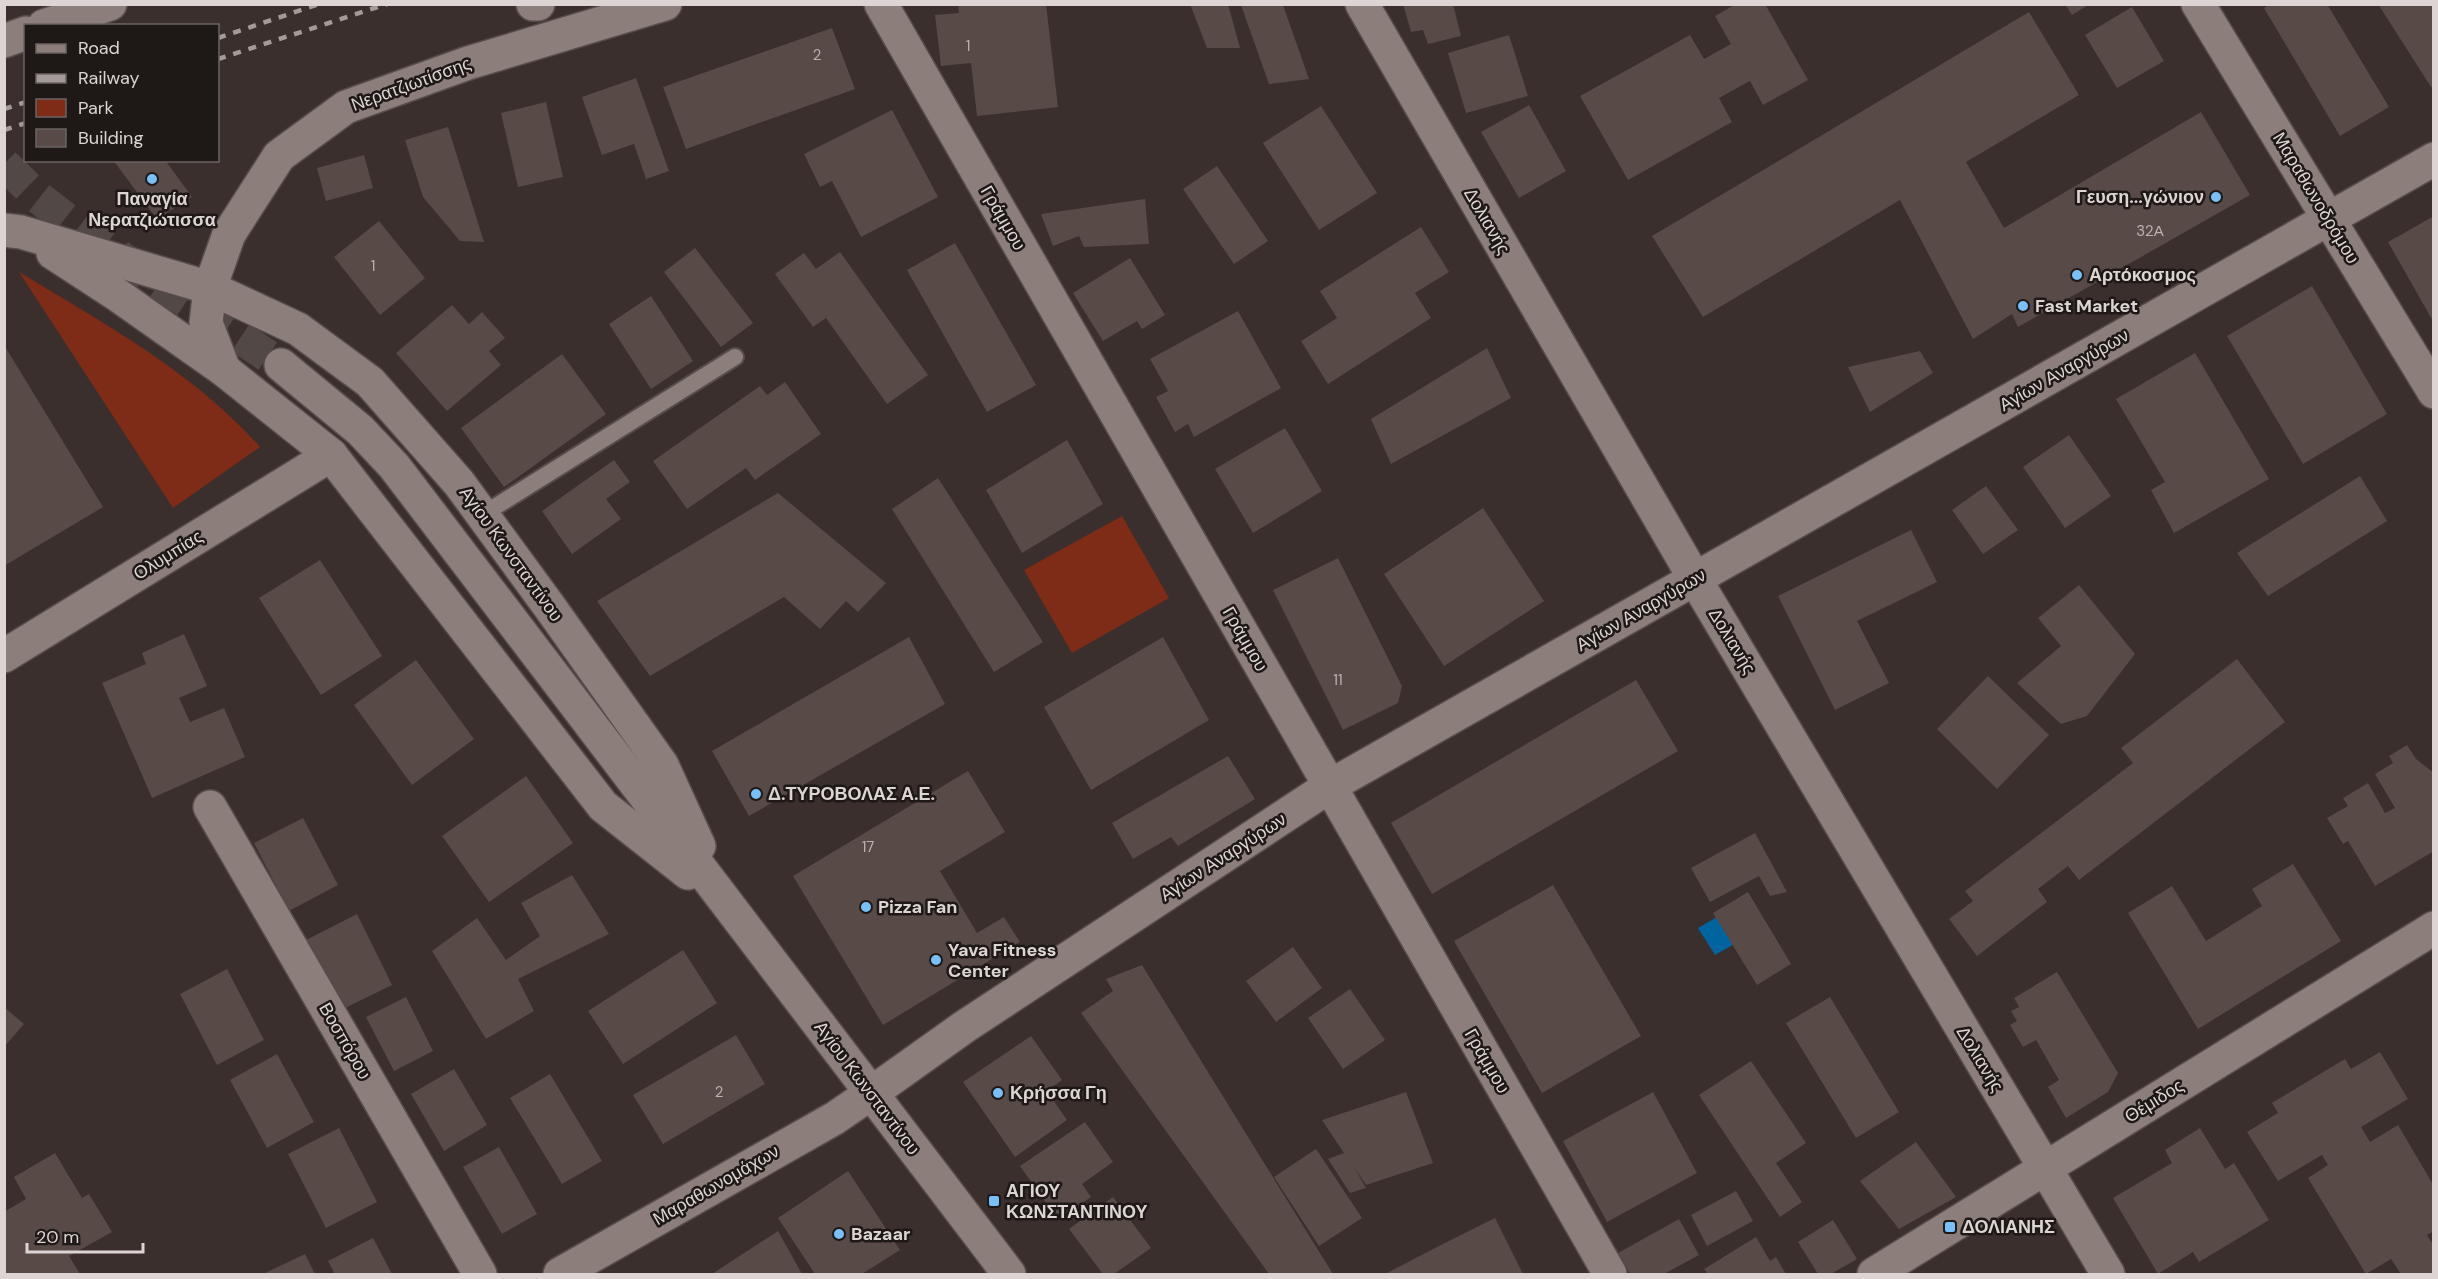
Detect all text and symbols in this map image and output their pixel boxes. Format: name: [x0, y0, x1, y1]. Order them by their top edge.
legend: [24, 24, 219, 162]
text: Road: [78, 36, 120, 60]
house number: 1: [966, 36, 970, 56]
house number: 2: [813, 45, 821, 65]
street label: Νερατζιωτίσσης: [348, 51, 475, 117]
text: Railway: [78, 66, 140, 90]
text: Park: [78, 96, 114, 120]
text: Building: [78, 126, 143, 150]
street label: Μαραθωνοδρόμου: [2267, 128, 2365, 268]
marker: Παναγία Νερατζιώτισσα: [145, 172, 159, 186]
street label: Γράμμου: [975, 181, 1031, 255]
street label: Δολιανής: [1458, 183, 1516, 259]
place label: Γευση...γώνιον: [2076, 185, 2204, 209]
place label: Παναγία Νερατζιώτισσα: [88, 187, 216, 232]
marker: Γευση...γώνιον: [2209, 190, 2223, 204]
house number: 32Α: [2136, 221, 2164, 241]
house number: 1: [371, 256, 375, 276]
place label: Αρτόκοσμος: [2089, 263, 2196, 287]
marker: Αρτόκοσμος: [2070, 268, 2084, 282]
place label: Fast Market: [2035, 294, 2138, 318]
marker: Fast Market: [2016, 299, 2030, 313]
street label: Αγίων Αναργύρων: [1995, 323, 2133, 417]
street label: Αγίου Κωνσταντίνου: [454, 482, 568, 626]
street label: Ολυμπίας: [129, 524, 207, 586]
street label: Αγίων Αναργύρων: [1572, 563, 1710, 657]
street label: Γράμμου: [1217, 602, 1273, 676]
street label: Δολιανής: [1703, 604, 1761, 679]
house number: 11: [1333, 670, 1343, 690]
place label: Δ.ΤΥΡΟΒΟΛΑΣ Α.Ε.: [768, 782, 935, 806]
marker: Δ.ΤΥΡΟΒΟΛΑΣ Α.Ε.: [749, 787, 763, 801]
street label: Αγίων Αναργύρων: [1155, 807, 1291, 907]
house number: 17: [862, 837, 874, 857]
place label: Pizza Fan: [878, 895, 957, 919]
marker: Pizza Fan: [859, 900, 873, 914]
place label: Yava Fitness Center: [948, 938, 1056, 983]
marker: Yava Fitness Center: [929, 953, 943, 967]
street label: Βοσπόρου: [313, 998, 377, 1084]
street label: Αγίου Κωνσταντίνου: [809, 1016, 925, 1160]
street label: Δολιανής: [1951, 1022, 2009, 1097]
street label: Γράμμου: [1459, 1024, 1515, 1098]
street label: Θέμιδος: [2120, 1073, 2188, 1128]
place label: Κρήσσα Γη: [1010, 1081, 1107, 1105]
house number: 2: [715, 1082, 723, 1102]
marker: Κρήσσα Γη: [991, 1086, 1005, 1100]
street label: Μαραθωνομάχων: [649, 1139, 783, 1231]
place label: ΑΓΙΟΥ ΚΩΝΣΤΑΝΤΙΝΟΥ: [1006, 1179, 1147, 1224]
marker: ΑΓΙΟΥ ΚΩΝΣΤΑΝΤΙΝΟΥ: [987, 1194, 1001, 1208]
place label: ΔΟΛΙΑΝΗΣ: [1962, 1215, 2055, 1239]
scale bar: [27, 1216, 142, 1254]
marker: ΔΟΛΙΑΝΗΣ: [1943, 1220, 1957, 1234]
place label: Bazaar: [851, 1222, 910, 1246]
text: 20 m: [36, 1225, 79, 1249]
marker: Bazaar: [832, 1227, 846, 1241]

